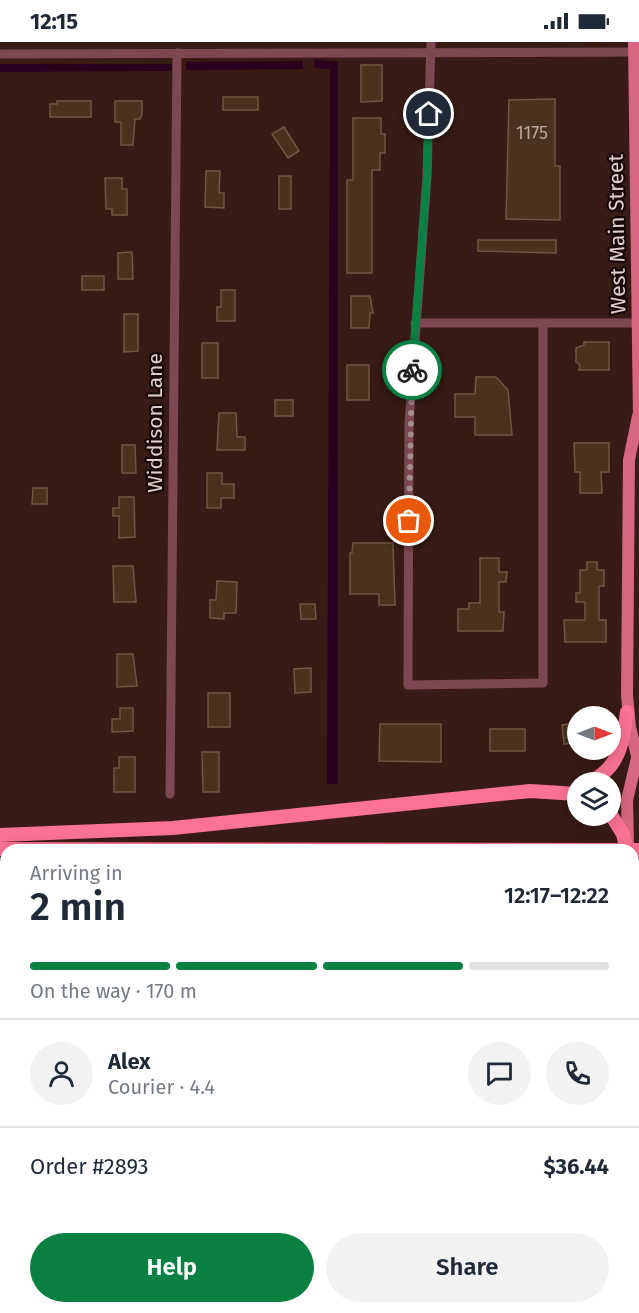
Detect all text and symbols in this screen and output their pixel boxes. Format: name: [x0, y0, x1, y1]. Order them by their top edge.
text: 12:15: [30, 8, 78, 35]
pin: [403, 88, 454, 139]
icon: home: [412, 97, 445, 130]
house number: 1175: [516, 122, 548, 144]
street label: West Main Street: [603, 153, 631, 314]
courier: [382, 340, 442, 400]
street label: Widdison Lane: [142, 353, 168, 493]
icon: bike: [396, 354, 429, 387]
pin: [383, 495, 434, 546]
icon: bag: [392, 504, 425, 537]
north arrow: [567, 706, 621, 760]
map controls: [567, 706, 621, 826]
button: layers: [567, 772, 621, 826]
text: Arriving in: [30, 861, 123, 885]
text: 12:17–12:22: [504, 882, 609, 909]
text: 2 min: [30, 884, 126, 930]
text: On the way · 170 m: [30, 979, 197, 1003]
button: person: [30, 1042, 93, 1105]
button: chat: [468, 1042, 531, 1105]
button: phone: [546, 1042, 609, 1105]
text: Alex: [108, 1048, 151, 1075]
text: Courier · 4.4: [108, 1075, 215, 1099]
text: Order #2893: [30, 1153, 148, 1180]
text: $36.44: [543, 1153, 609, 1180]
button: Help: [30, 1233, 314, 1302]
button: Share: [326, 1233, 609, 1302]

